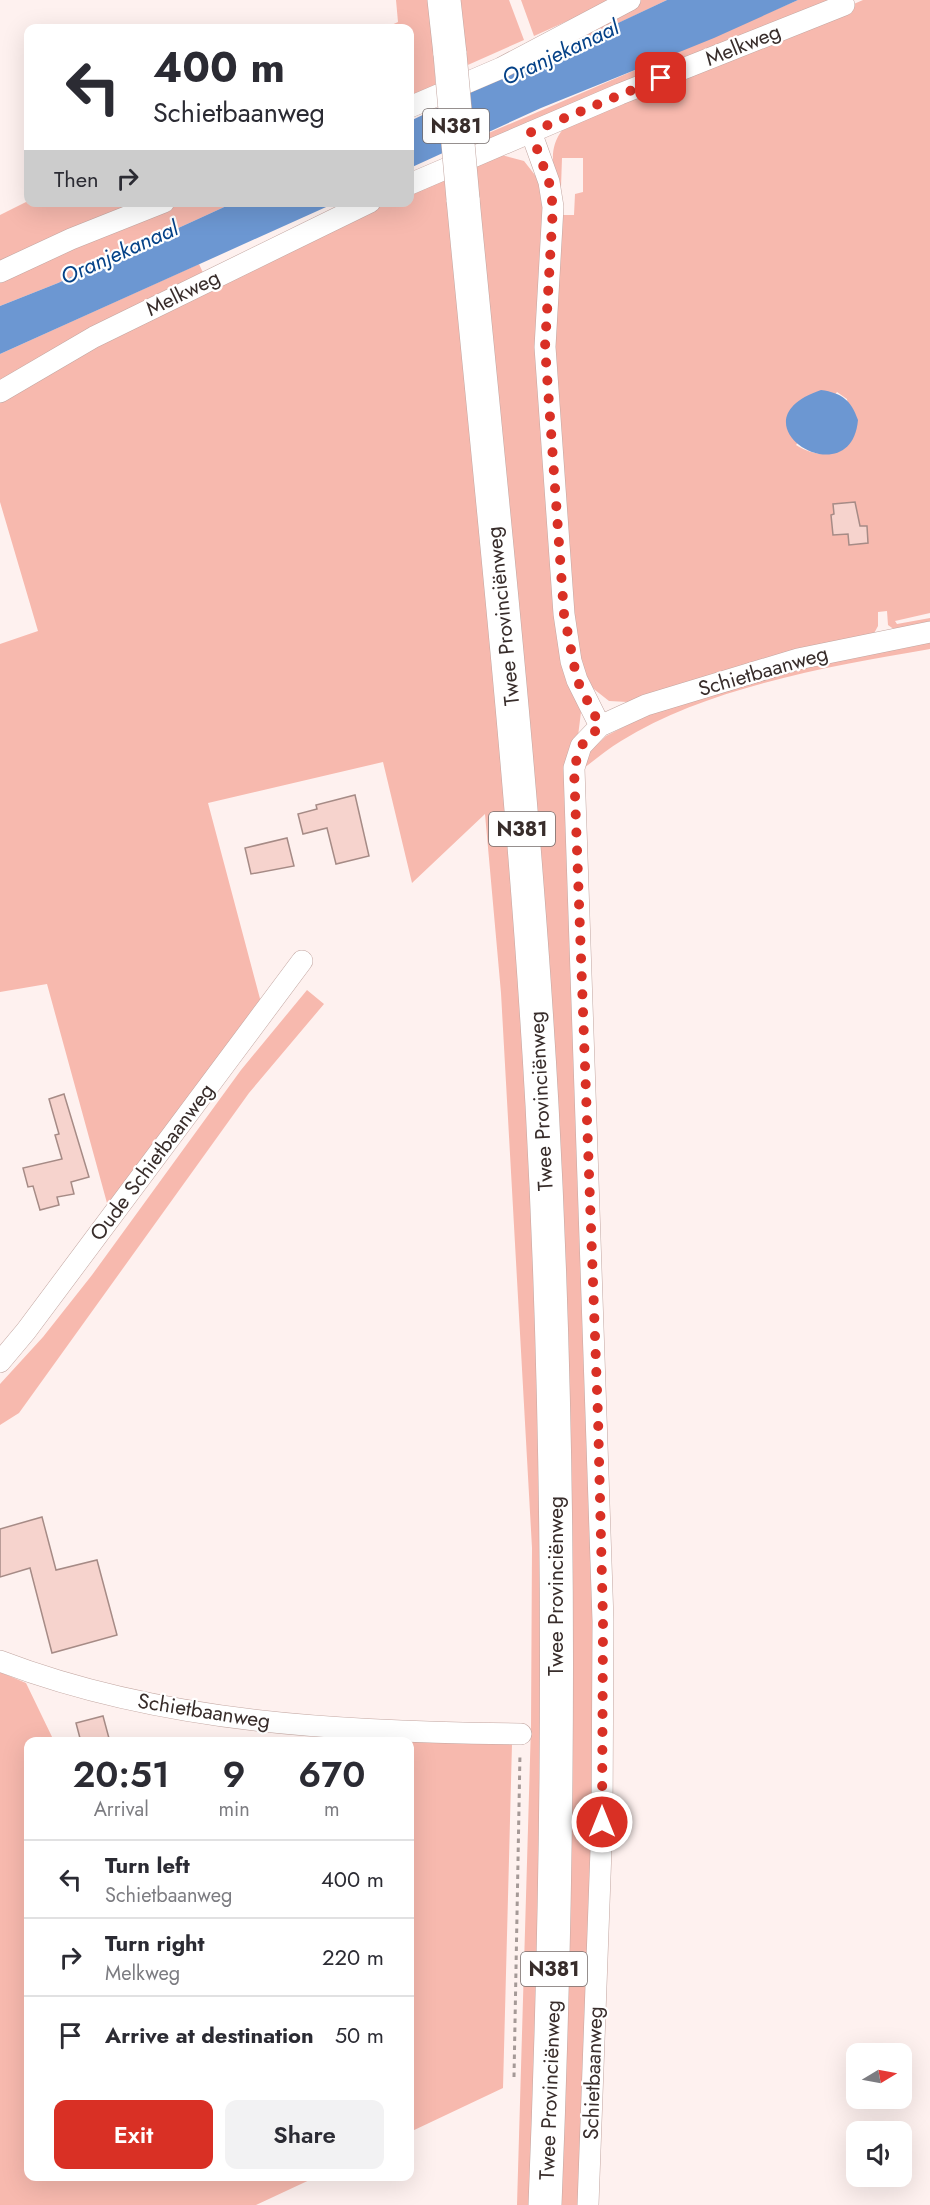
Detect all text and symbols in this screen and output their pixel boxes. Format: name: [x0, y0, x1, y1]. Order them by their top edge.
water label: Oranjekanaal: [496, 10, 625, 93]
street label: Melkweg: [701, 16, 785, 74]
text: 400 m: [153, 37, 285, 98]
icon: left: [54, 48, 132, 126]
pin: [635, 52, 686, 103]
icon: arrive: [644, 61, 677, 94]
text: Schietbaanweg: [153, 93, 325, 132]
road number: N381: [423, 109, 489, 143]
icon: right: [111, 162, 144, 195]
text: Then: [54, 163, 99, 195]
water label: Oranjekanaal: [55, 211, 184, 292]
street label: Melkweg: [141, 262, 225, 324]
street label: Twee Provinciënweg: [479, 525, 527, 707]
street label: Schietbaanweg: [695, 638, 831, 704]
road number: N381: [489, 812, 555, 846]
street label: Twee Provinciënweg: [521, 1010, 561, 1192]
street label: Oude Schietbaanweg: [83, 1077, 221, 1247]
street label: Twee Provinciënweg: [541, 1496, 571, 1676]
street label: Schietbaanweg: [136, 1686, 272, 1736]
text: 20:51: [73, 1748, 170, 1800]
text: 9: [223, 1748, 246, 1800]
text: 670: [298, 1748, 365, 1800]
position arrow: [570, 1790, 634, 1854]
text: Arrival: [94, 1795, 149, 1824]
text: min: [218, 1795, 250, 1824]
text: m: [324, 1795, 340, 1824]
text: Turn left: [105, 1849, 190, 1881]
icon: left: [54, 1863, 87, 1896]
text: 400 m: [321, 1863, 384, 1895]
text: Schietbaanweg: [105, 1881, 232, 1910]
text: Turn right: [105, 1927, 205, 1959]
icon: right: [54, 1941, 87, 1974]
text: 220 m: [322, 1941, 384, 1973]
road number: N381: [521, 1952, 587, 1986]
text: Melkweg: [105, 1959, 180, 1988]
street label: Twee Provinciënweg: [532, 2000, 568, 2180]
street label: Schietbaanweg: [576, 2006, 610, 2140]
icon: arrive: [54, 2019, 87, 2052]
text: Arrive at destination: [105, 2019, 314, 2051]
text: 50 m: [335, 2019, 384, 2051]
north arrow: [846, 2043, 912, 2109]
map controls: [846, 2043, 912, 2187]
button: Exit: [54, 2100, 213, 2169]
button: Share: [225, 2100, 384, 2169]
button: sound: [846, 2121, 912, 2187]

